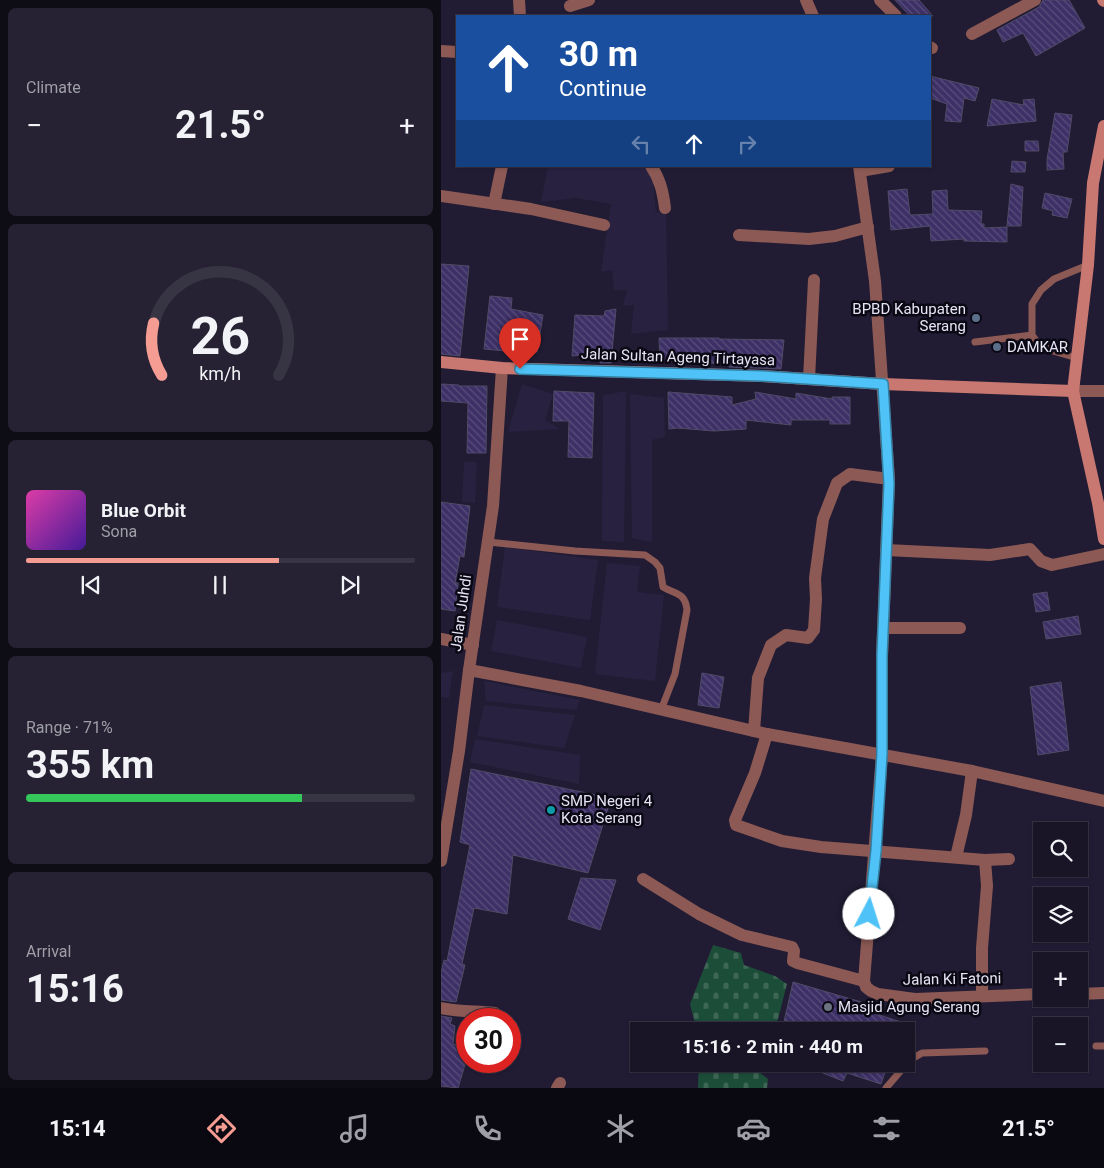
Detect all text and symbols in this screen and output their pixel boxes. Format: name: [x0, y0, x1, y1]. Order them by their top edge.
text: 30 m: [559, 34, 638, 75]
icon: ahead: [476, 35, 541, 100]
text: Continue: [559, 76, 647, 101]
text: Climate: [26, 78, 81, 97]
text: 21.5°: [175, 103, 266, 147]
text: −: [26, 109, 42, 142]
text: +: [399, 109, 415, 142]
icon: left: [627, 130, 655, 158]
icon: ahead: [680, 130, 708, 158]
icon: right: [733, 130, 761, 158]
place label: BPBD Kabupaten Serang: [852, 300, 966, 335]
text: 26: [191, 306, 250, 367]
marker: BPBD Kabupaten Serang: [970, 312, 982, 324]
pin: [499, 318, 541, 369]
icon: arrive: [506, 325, 534, 353]
place label: DAMKAR: [1007, 338, 1068, 356]
marker: DAMKAR: [991, 341, 1003, 353]
street label: Jalan Sultan Ageng Tirtayasa: [580, 345, 776, 369]
text: km/h: [200, 363, 241, 384]
text: Blue Orbit: [101, 499, 186, 522]
text: Sona: [101, 522, 137, 541]
icon: previous: [77, 571, 105, 599]
icon: pause: [206, 571, 234, 599]
icon: next: [336, 571, 364, 599]
street label: Jalan Juhdi: [447, 574, 475, 652]
text: Range · 71%: [26, 718, 113, 737]
text: 355 km: [26, 743, 154, 787]
place label: SMP Negeri 4 Kota Serang: [561, 792, 653, 827]
marker: SMP Negeri 4 Kota Serang: [545, 804, 557, 816]
map controls: [1033, 822, 1088, 1072]
button: search: [1033, 822, 1088, 877]
position arrow: [842, 887, 894, 939]
button: layers: [1033, 887, 1088, 942]
text: Arrival: [26, 942, 71, 961]
button: +: [1033, 952, 1088, 1007]
text: 15:16: [26, 967, 124, 1011]
street label: Jalan Ki Fatoni: [903, 969, 1001, 989]
place label: Masjid Agung Serang: [838, 998, 980, 1016]
marker: Masjid Agung Serang: [822, 1001, 834, 1013]
speed limit sign: 30: [456, 1008, 521, 1073]
button: −: [1033, 1017, 1088, 1072]
text: 15:16 · 2 min · 440 m: [682, 1035, 863, 1058]
icon: directions: [204, 1111, 239, 1146]
icon: music: [337, 1111, 372, 1146]
icon: phone: [470, 1111, 505, 1146]
icon: climate: [603, 1111, 638, 1146]
icon: car: [736, 1111, 771, 1146]
icon: filters: [869, 1111, 904, 1146]
text: 15:14: [49, 1116, 106, 1141]
text: 21.5°: [1002, 1116, 1055, 1141]

